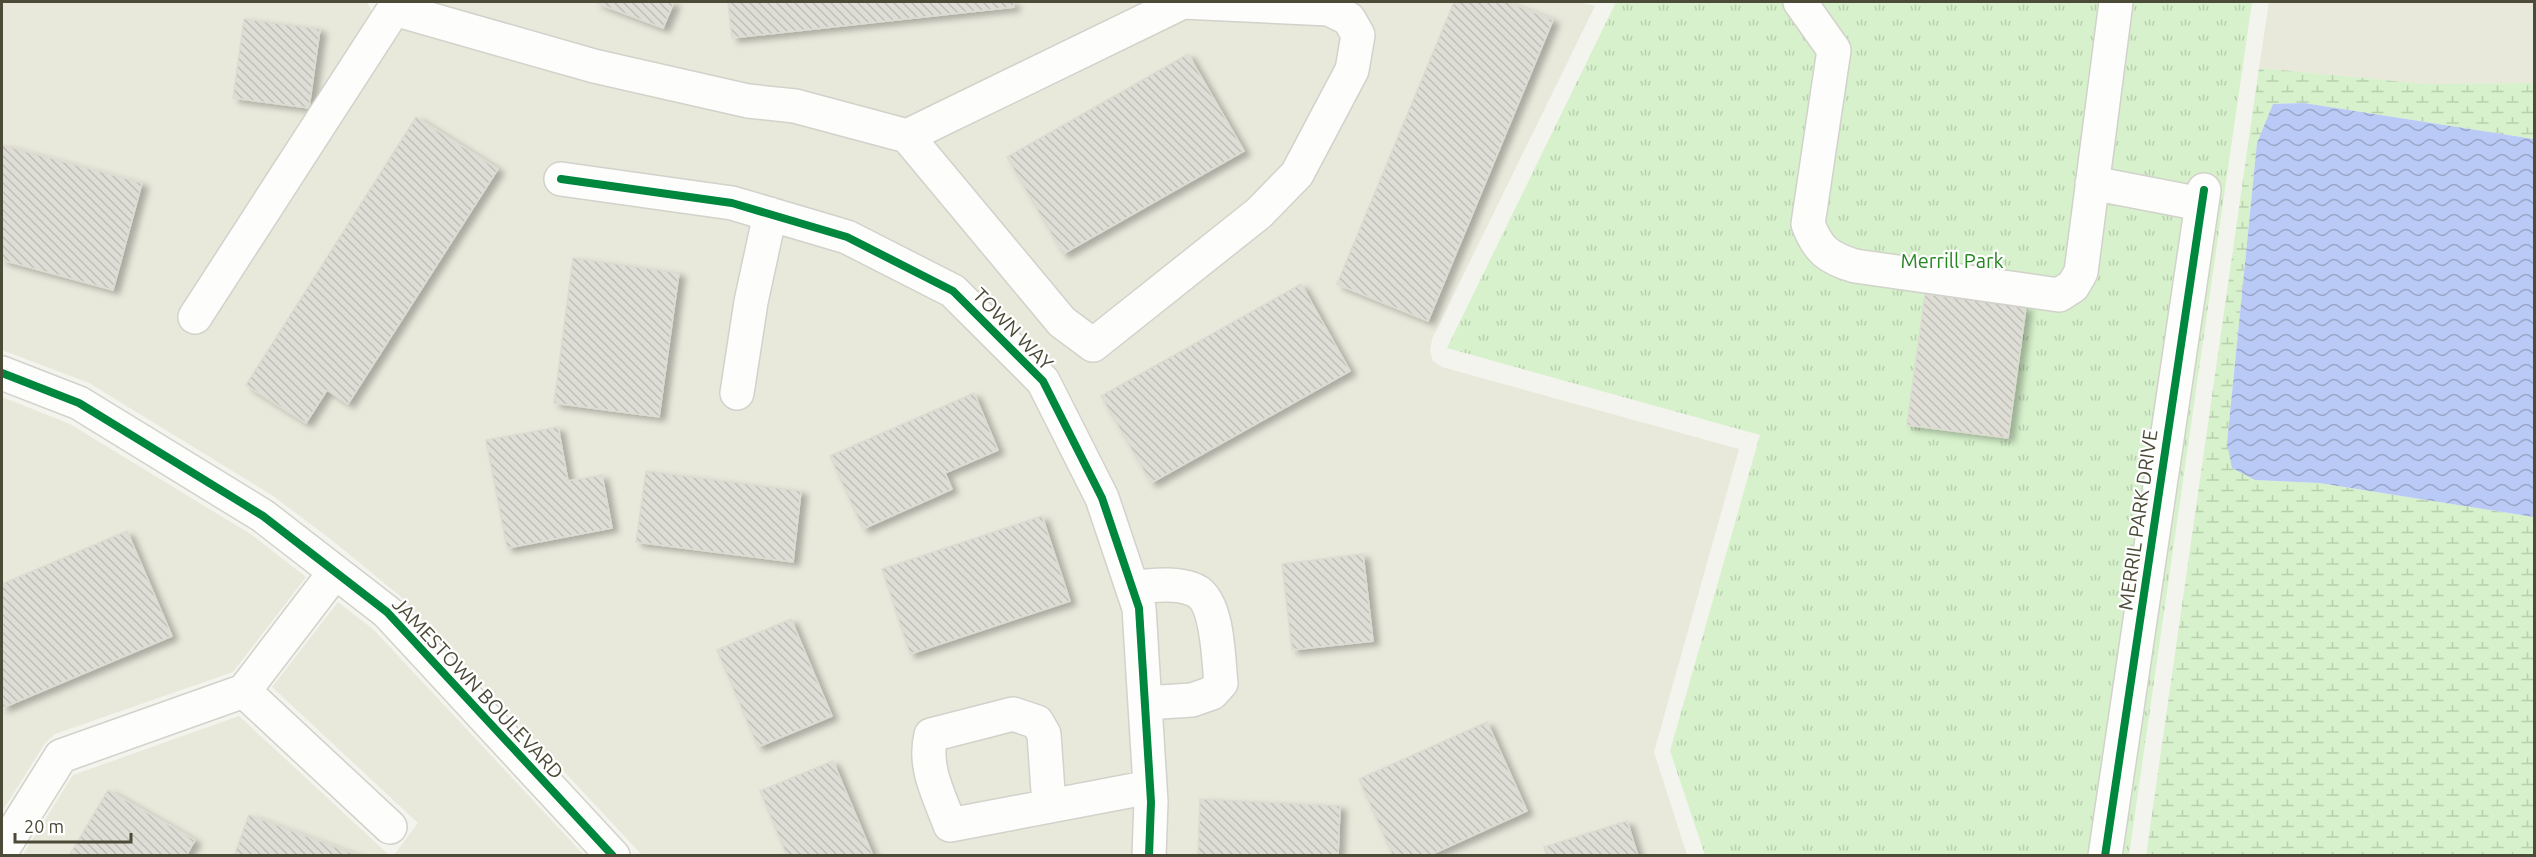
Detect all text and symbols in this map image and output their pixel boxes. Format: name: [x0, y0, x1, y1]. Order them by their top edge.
park label: Merrill Park: [1900, 249, 2004, 272]
street label: TOWN WAY: [969, 283, 1058, 375]
street label: MERRIL PARK DRIVE: [2113, 428, 2162, 612]
street label: JAMESTOWN BOULEVARD: [388, 592, 569, 783]
scale bar: [15, 806, 130, 844]
text: 20 m: [24, 816, 64, 836]

